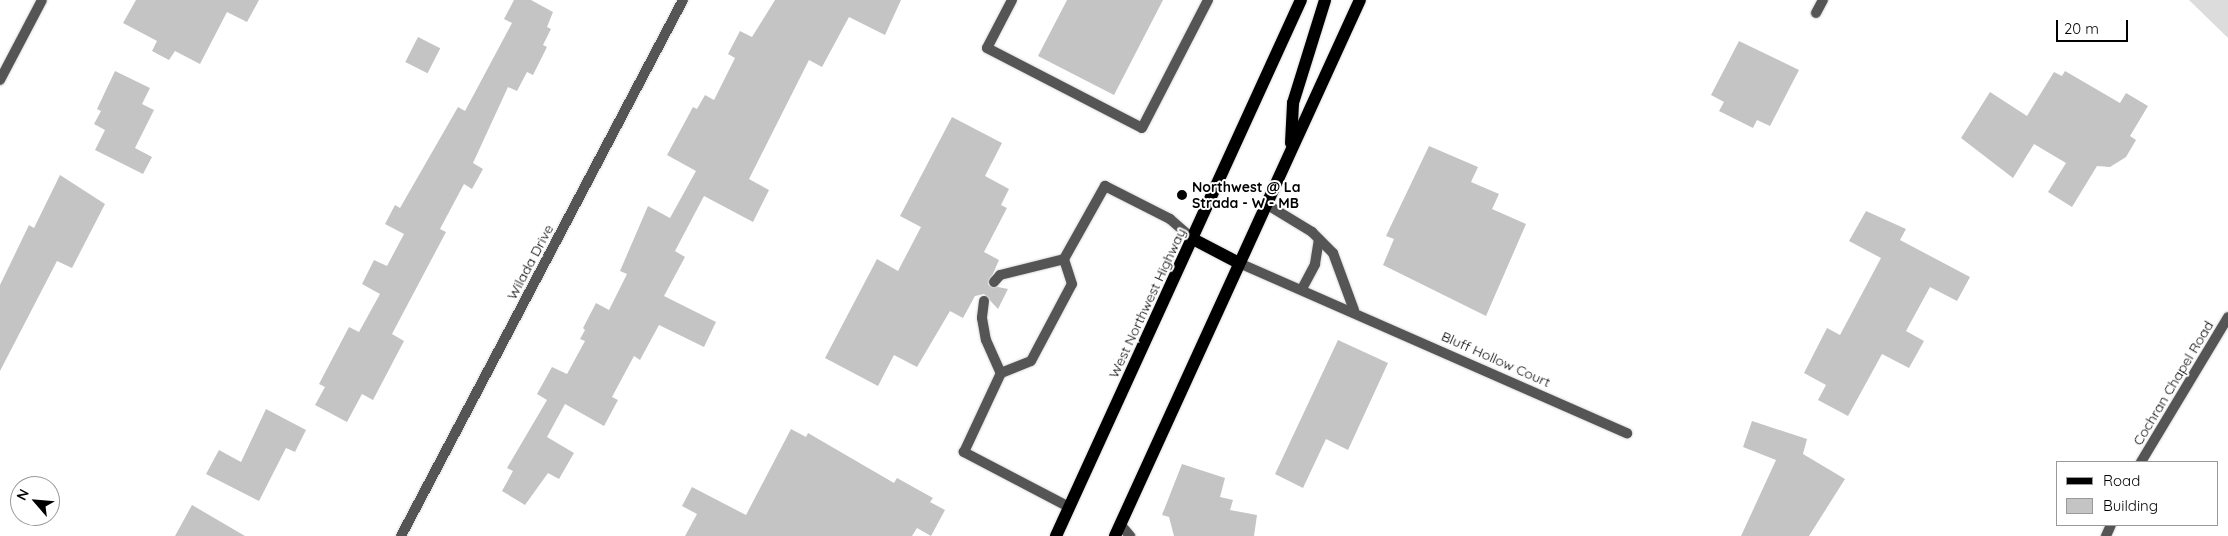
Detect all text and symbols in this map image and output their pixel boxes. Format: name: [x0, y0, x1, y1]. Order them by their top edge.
scale bar: [2058, 10, 2130, 42]
text: 20 m: [2064, 19, 2099, 38]
place label: Northwest @ La Strada - W - MB: [1192, 179, 1301, 212]
marker: Northwest @ La Strada - W - MB: [1176, 189, 1188, 201]
street label: Wilada Drive: [503, 222, 557, 302]
street label: West Northwest Highway: [1105, 225, 1189, 381]
street label: Cochran Chapel Road: [2129, 318, 2217, 448]
street label: Bluff Hollow Court: [1439, 327, 1553, 391]
legend: [2056, 461, 2218, 526]
text: Road: [2103, 471, 2140, 490]
north arrow: [10, 476, 60, 526]
text: N: [12, 486, 33, 503]
text: Building: [2103, 496, 2158, 515]

